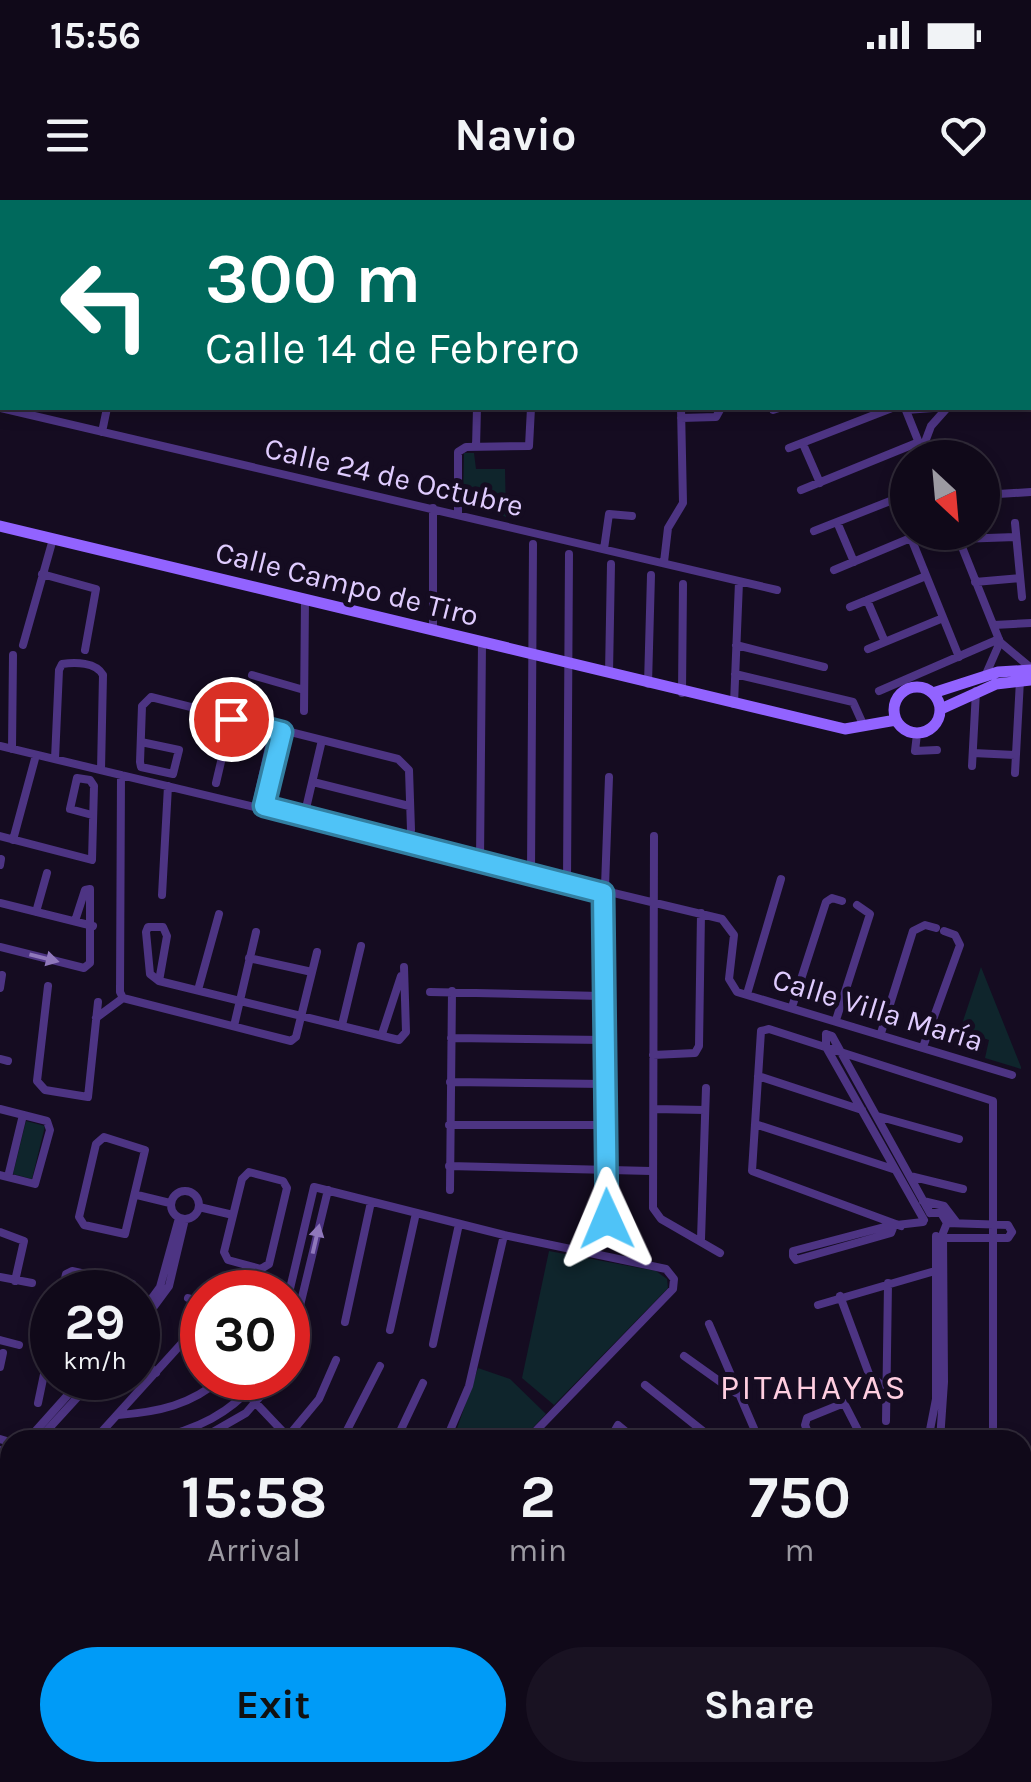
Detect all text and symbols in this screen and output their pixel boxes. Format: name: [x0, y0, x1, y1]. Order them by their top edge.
text: 15:56: [50, 13, 141, 58]
icon: menu: [40, 108, 95, 163]
icon: heart: [936, 108, 991, 163]
text: Navio: [454, 109, 577, 161]
text: 300 m: [205, 238, 421, 320]
icon: left: [40, 240, 170, 370]
text: Calle 14 de Febrero: [205, 322, 580, 374]
street label: Calle 24 de Octubre: [261, 430, 527, 524]
north arrow: [890, 440, 1000, 550]
map controls: [890, 440, 1000, 550]
street label: Calle Campo de Tiro: [212, 534, 482, 634]
pin: [189, 677, 274, 762]
icon: arrive: [204, 692, 259, 747]
one-way arrow: [29, 951, 60, 966]
street label: Calle Villa María: [768, 961, 988, 1059]
position arrow: [555, 1167, 659, 1271]
one-way arrow: [309, 1223, 324, 1254]
speed limit sign: 30: [180, 1270, 310, 1400]
text: 29: [65, 1293, 125, 1352]
text: km/h: [63, 1346, 127, 1375]
district label: PITAHAYAS: [720, 1367, 908, 1408]
text: 15:58: [181, 1462, 327, 1532]
text: 2: [520, 1462, 556, 1532]
text: 750: [748, 1462, 851, 1532]
text: Arrival: [207, 1532, 301, 1569]
text: min: [508, 1532, 567, 1569]
text: m: [785, 1532, 815, 1569]
button: Exit: [40, 1647, 506, 1762]
button: Share: [526, 1647, 992, 1762]

